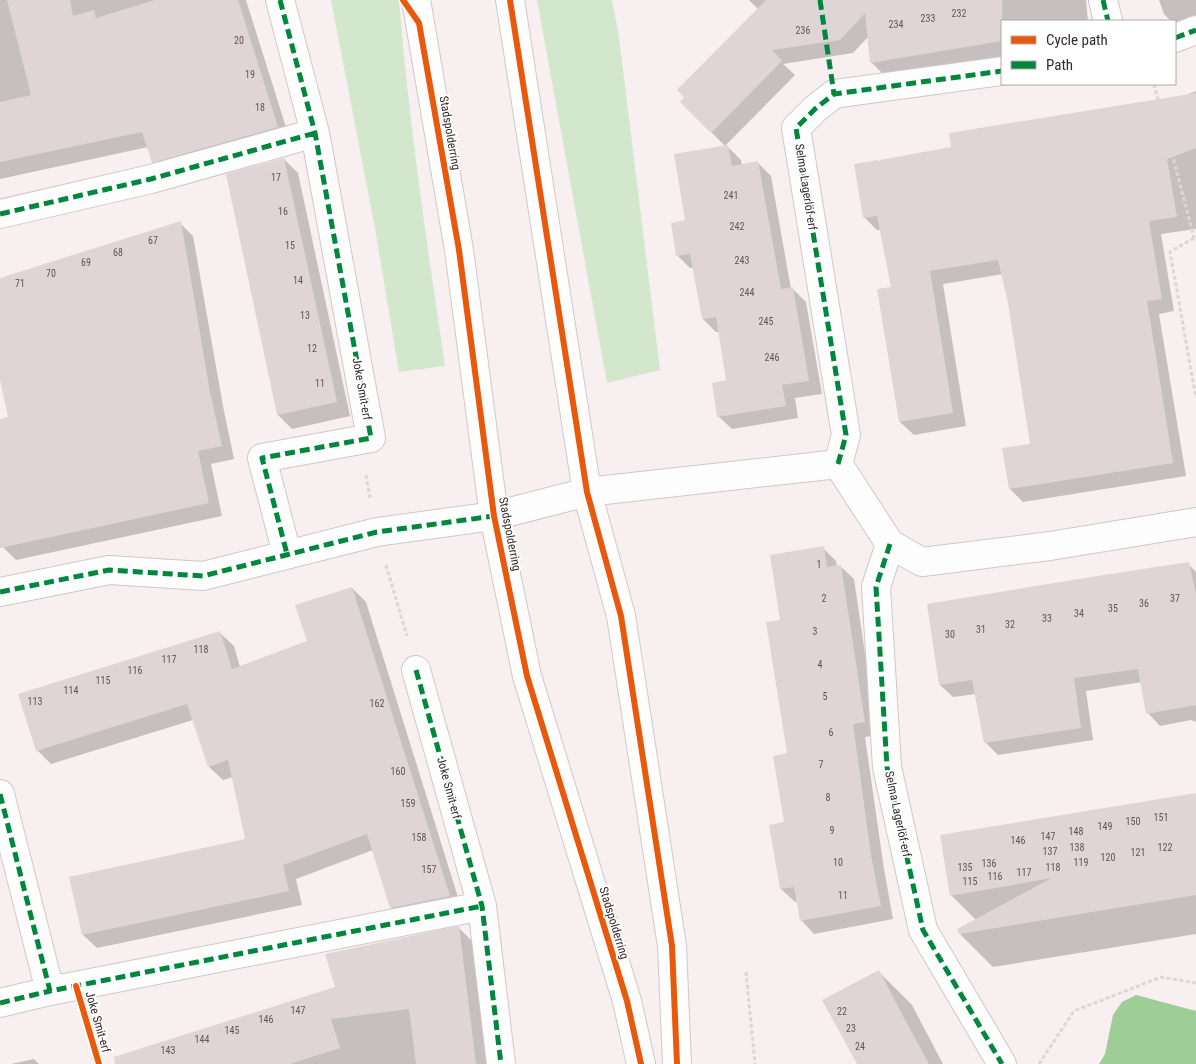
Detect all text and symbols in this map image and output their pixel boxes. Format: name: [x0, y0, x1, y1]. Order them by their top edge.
house number: 232: [952, 8, 966, 19]
house number: 233: [921, 13, 935, 24]
house number: 234: [889, 19, 903, 30]
legend: [1001, 20, 1176, 85]
house number: 236: [796, 25, 810, 36]
text: Cycle path: [1046, 31, 1108, 49]
house number: 20: [234, 35, 244, 46]
text: Path: [1046, 56, 1073, 74]
house number: 19: [245, 69, 255, 80]
street label: Stadspolderring: [437, 95, 463, 171]
house number: 18: [255, 102, 265, 113]
street label: Selma Lagerlöf-erf: [792, 143, 820, 232]
house number: 17: [271, 172, 281, 183]
house number: 241: [724, 190, 738, 201]
house number: 16: [278, 206, 288, 217]
house number: 242: [730, 221, 744, 232]
house number: 67: [148, 235, 158, 246]
house number: 15: [285, 240, 295, 251]
house number: 68: [113, 247, 123, 258]
house number: 243: [735, 255, 749, 266]
house number: 69: [81, 257, 91, 268]
house number: 70: [46, 268, 56, 279]
house number: 14: [293, 275, 303, 286]
house number: 71: [15, 278, 25, 289]
house number: 244: [740, 287, 754, 298]
house number: 13: [300, 310, 310, 321]
house number: 245: [759, 316, 773, 327]
house number: 12: [307, 343, 317, 354]
house number: 246: [765, 352, 779, 363]
street label: Joke Smit-erf: [350, 357, 374, 422]
house number: 11: [315, 378, 325, 389]
street label: Stadspolderring: [496, 496, 524, 572]
house number: 1: [817, 559, 821, 570]
house number: 2: [822, 593, 827, 604]
house number: 37: [1170, 593, 1180, 604]
house number: 36: [1139, 598, 1149, 609]
house number: 35: [1108, 603, 1118, 614]
house number: 34: [1074, 608, 1084, 619]
house number: 33: [1042, 613, 1052, 624]
house number: 32: [1005, 619, 1015, 630]
house number: 31: [976, 624, 986, 635]
house number: 3: [813, 626, 818, 637]
house number: 30: [945, 629, 955, 640]
house number: 118: [194, 644, 208, 655]
house number: 117: [162, 654, 176, 665]
house number: 4: [818, 659, 823, 670]
house number: 116: [128, 665, 142, 676]
house number: 115: [96, 675, 110, 686]
house number: 114: [64, 685, 78, 696]
house number: 5: [823, 691, 828, 702]
house number: 113: [28, 696, 42, 707]
house number: 162: [370, 698, 384, 709]
house number: 6: [829, 727, 834, 738]
street label: Joke Smit-erf: [434, 756, 464, 821]
house number: 7: [819, 759, 824, 770]
house number: 160: [391, 766, 405, 777]
street label: Selma Lagerlöf-erf: [882, 770, 914, 858]
house number: 8: [826, 792, 831, 803]
house number: 159: [401, 798, 415, 809]
house number: 151: [1154, 812, 1168, 823]
house number: 150: [1126, 816, 1140, 827]
house number: 149: [1098, 821, 1112, 832]
house number: 9: [830, 825, 835, 836]
house number: 148: [1069, 826, 1083, 837]
house number: 147: [1041, 831, 1055, 842]
house number: 158: [412, 832, 426, 843]
house number: 146: [1011, 835, 1025, 846]
house number: 138: [1070, 842, 1084, 853]
house number: 122: [1158, 842, 1172, 853]
house number: 137: [1043, 846, 1057, 857]
house number: 121: [1131, 847, 1145, 858]
house number: 120: [1101, 852, 1115, 863]
house number: 10: [833, 857, 843, 868]
house number: 119: [1074, 857, 1088, 868]
house number: 136: [982, 858, 996, 869]
house number: 135: [958, 862, 972, 873]
house number: 118: [1046, 862, 1060, 873]
house number: 157: [422, 864, 436, 875]
house number: 117: [1017, 867, 1031, 878]
house number: 116: [988, 871, 1002, 882]
house number: 115: [963, 876, 977, 887]
street label: Stadspolderring: [596, 885, 632, 961]
house number: 11: [838, 890, 848, 901]
street label: Joke Smit-erf: [83, 990, 113, 1054]
house number: 147: [291, 1005, 305, 1016]
house number: 22: [837, 1006, 847, 1017]
house number: 146: [259, 1014, 273, 1025]
house number: 23: [846, 1023, 856, 1034]
house number: 145: [225, 1025, 239, 1036]
house number: 144: [195, 1034, 209, 1045]
house number: 24: [855, 1041, 865, 1052]
house number: 143: [161, 1045, 175, 1056]

